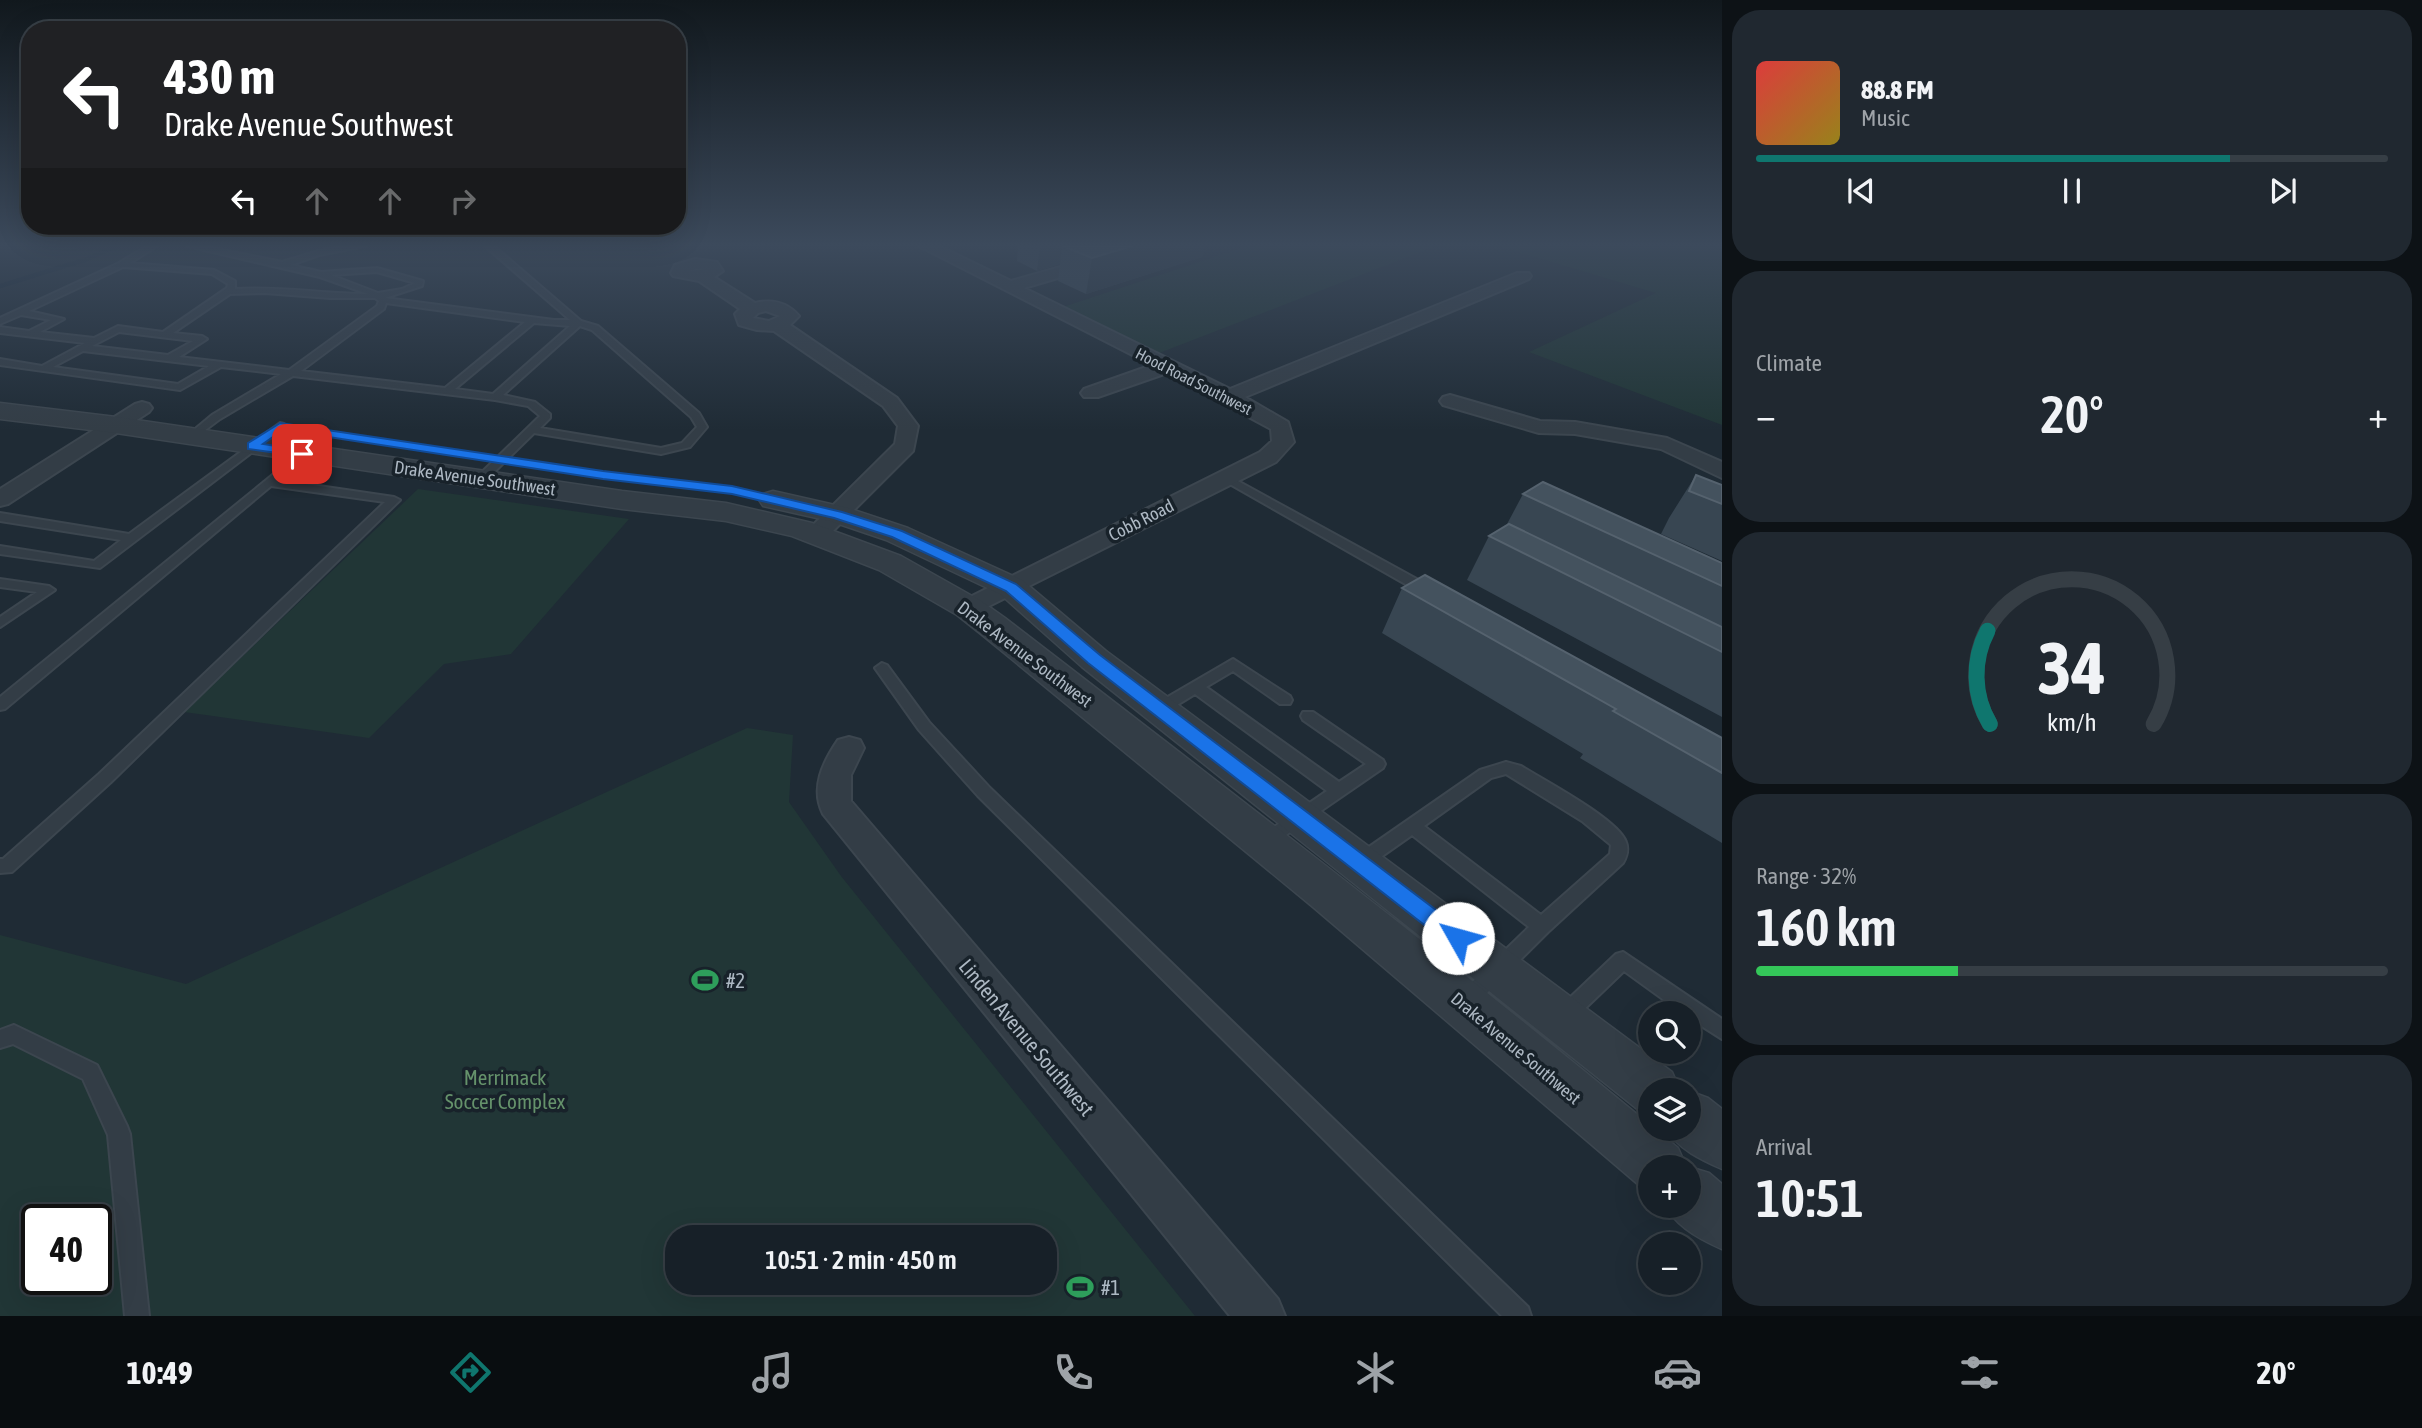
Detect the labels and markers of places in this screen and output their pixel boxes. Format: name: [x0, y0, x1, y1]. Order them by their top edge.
pin: [272, 424, 332, 484]
sports icon: #2: [690, 965, 720, 995]
place label: #2: [726, 968, 745, 992]
sports icon: #1: [1065, 1272, 1095, 1302]
place label: #1: [1101, 1275, 1120, 1299]

